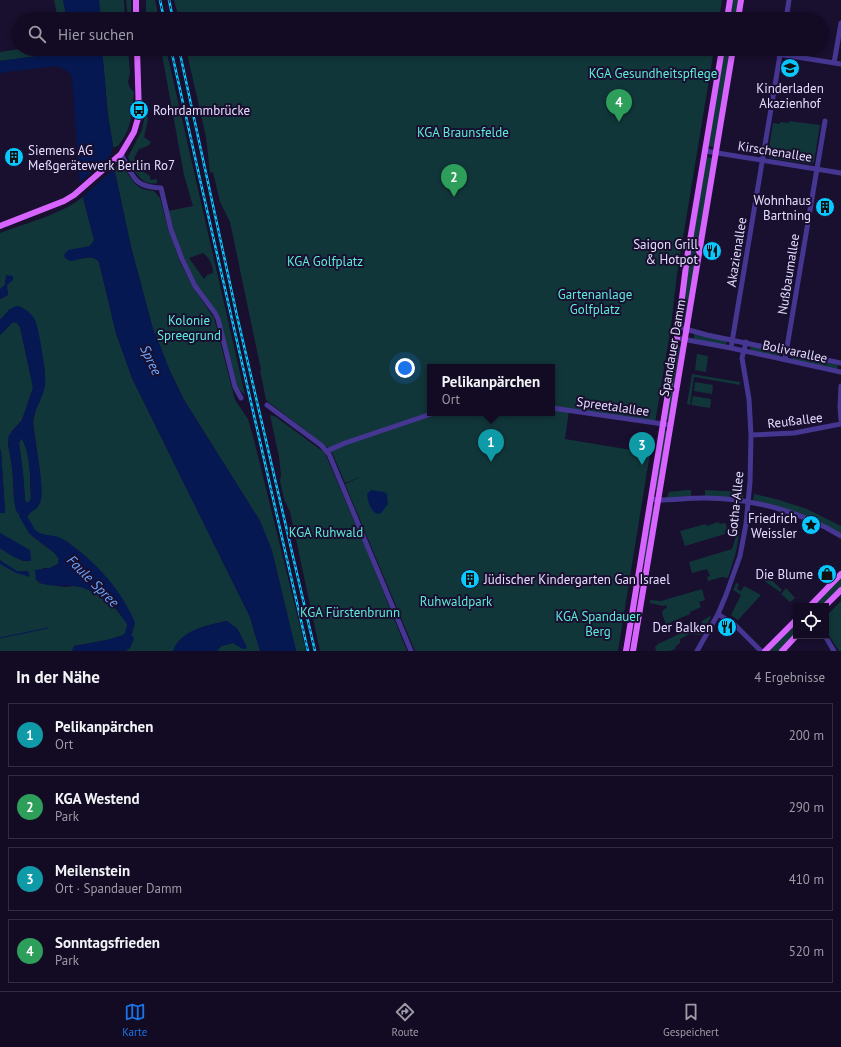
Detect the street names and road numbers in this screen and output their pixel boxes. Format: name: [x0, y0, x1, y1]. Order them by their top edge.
street label: Kirschenallee: [736, 137, 813, 166]
street label: Akazienallee: [723, 216, 750, 288]
street label: Nußbaumallee: [774, 232, 803, 316]
street label: Spandauer Damm: [656, 298, 689, 398]
street label: Bolivarallee: [761, 336, 829, 367]
street label: Spreetalallee: [576, 393, 650, 420]
street label: Reußallee: [766, 409, 824, 432]
street label: Gotha-Allee: [724, 470, 747, 538]

